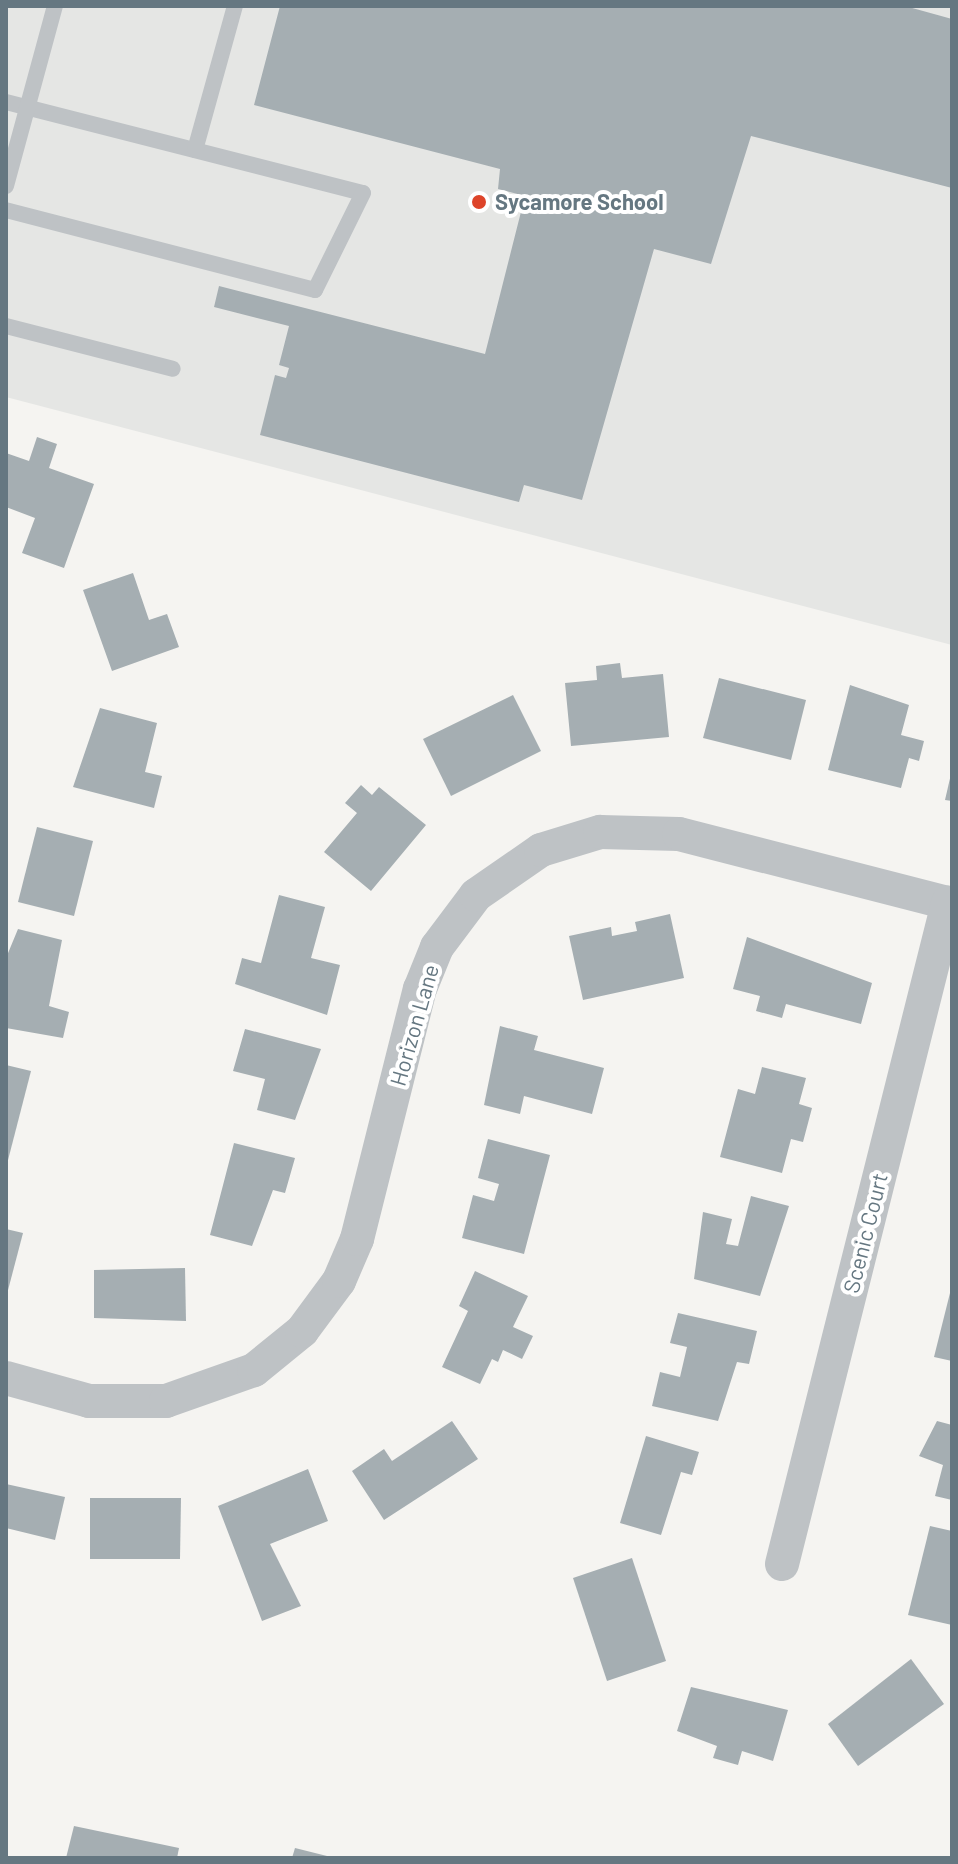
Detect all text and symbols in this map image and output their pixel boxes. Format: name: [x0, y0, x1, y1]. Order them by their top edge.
place label: Sycamore School: [495, 189, 664, 215]
marker: Sycamore School: [470, 193, 488, 211]
street label: Horizon Lane: [384, 961, 444, 1089]
street label: Scenic Court: [837, 1170, 893, 1296]

